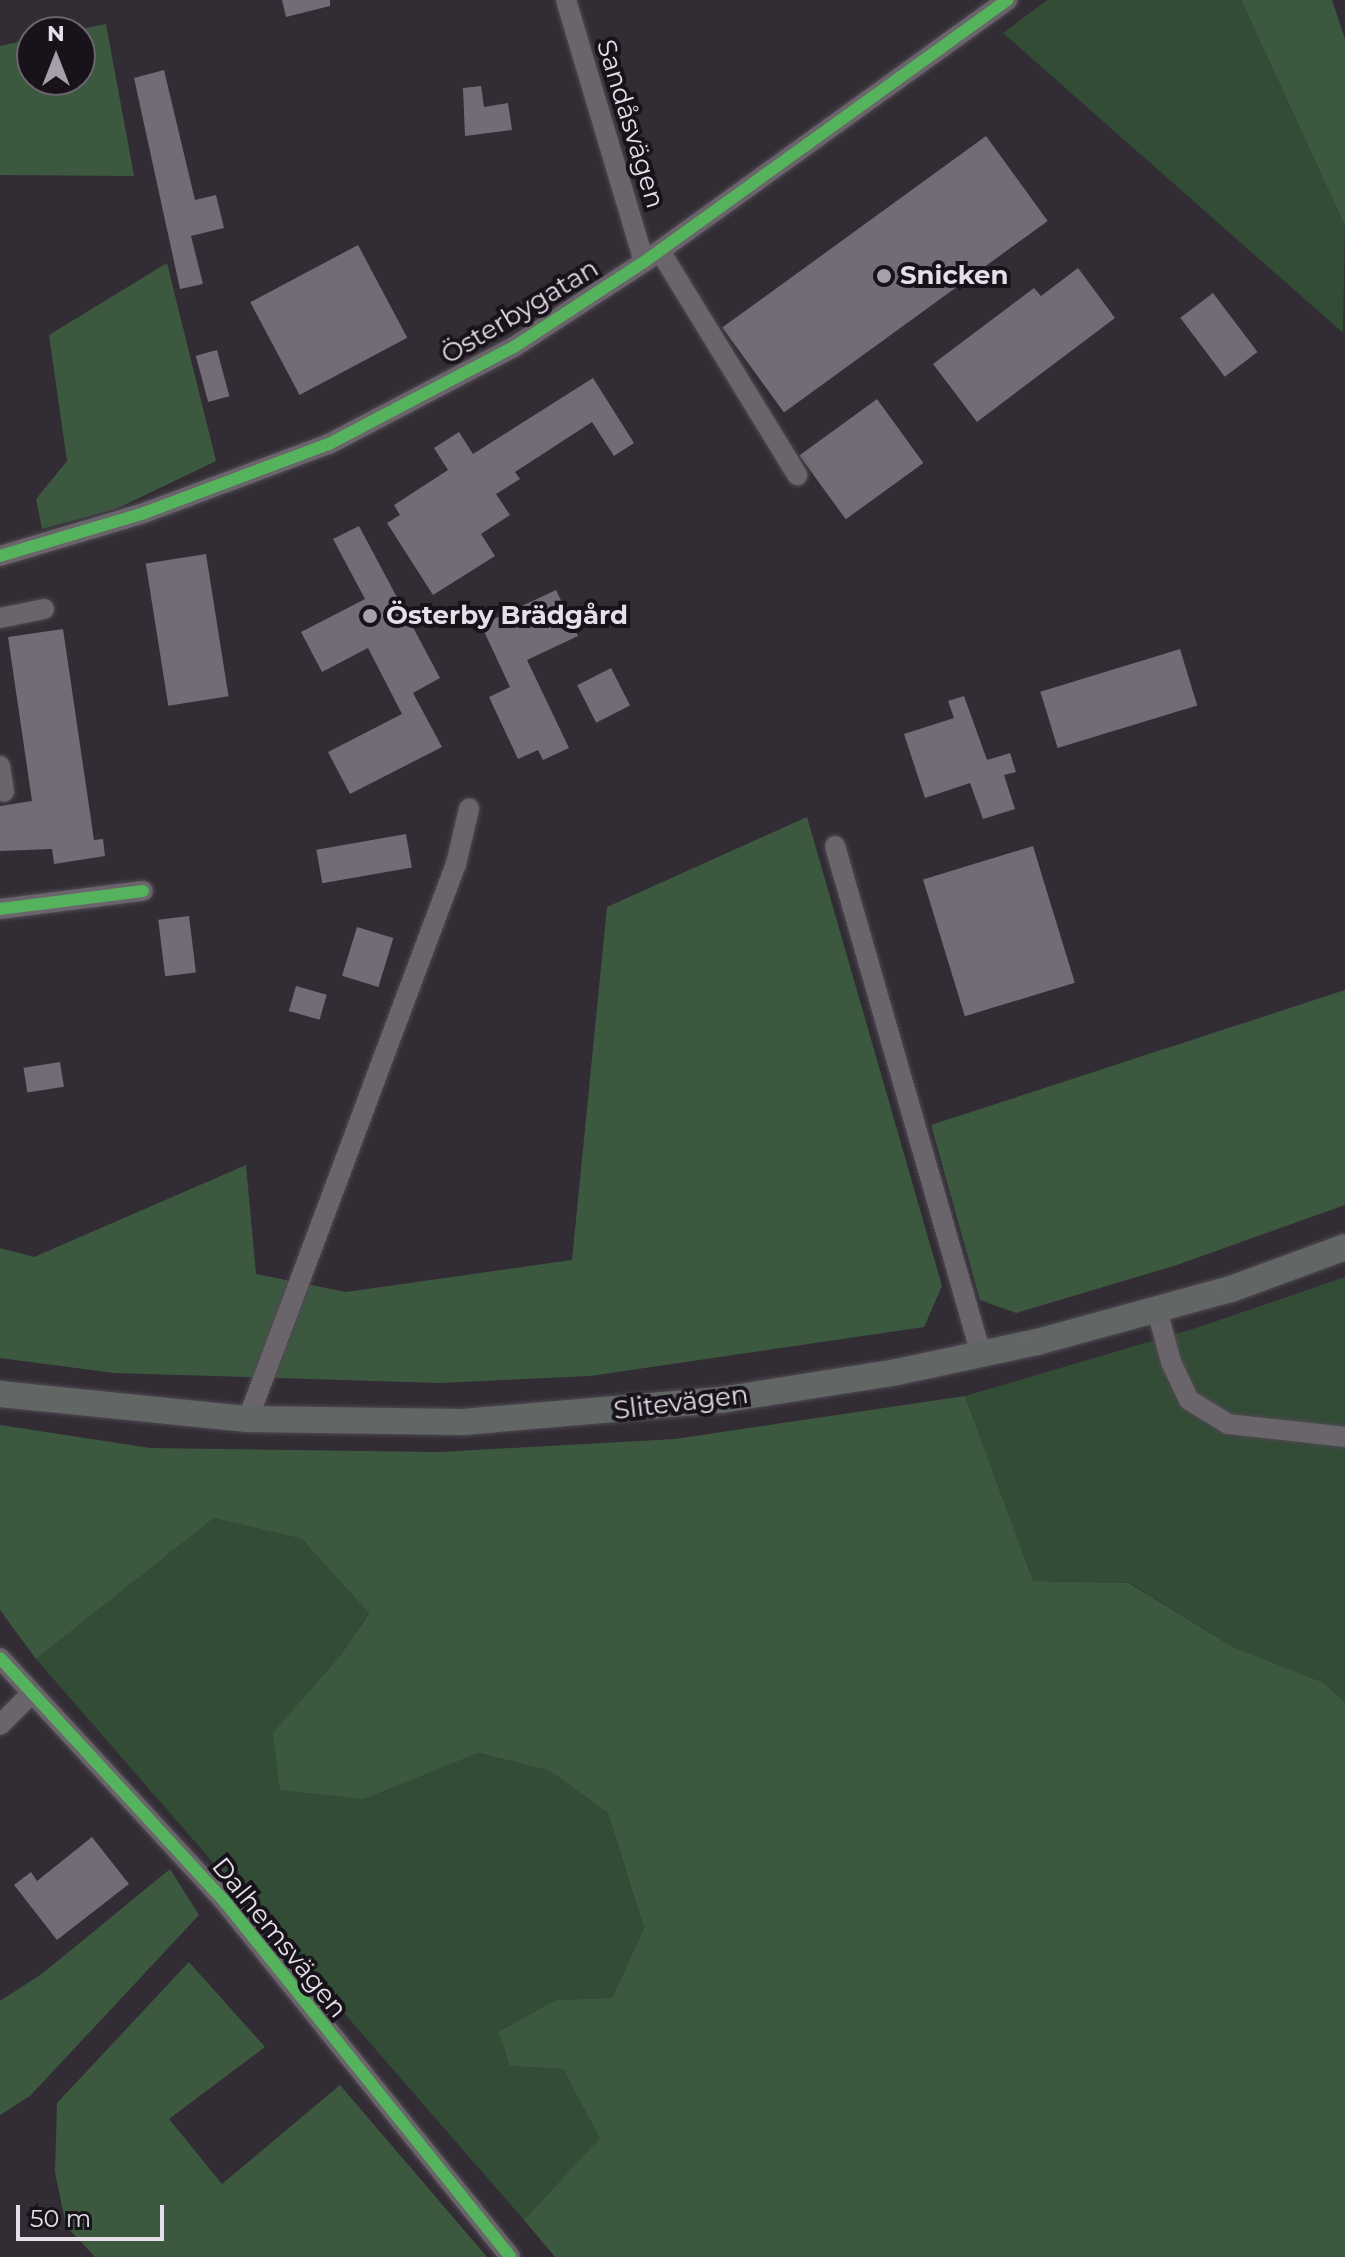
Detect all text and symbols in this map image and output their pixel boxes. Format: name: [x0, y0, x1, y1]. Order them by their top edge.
north arrow: [16, 16, 96, 96]
text: N: [47, 20, 65, 47]
street label: Sandåsvägen: [590, 36, 670, 212]
street label: Österbygatan: [436, 253, 604, 371]
place label: Snicken: [900, 260, 1008, 292]
marker: Snicken: [875, 267, 893, 285]
place label: Österby Brädgård: [386, 600, 628, 632]
marker: Österby Brädgård: [361, 607, 379, 625]
street label: Slitevägen: [612, 1379, 750, 1427]
street label: Dalhemsvägen: [205, 1852, 353, 2024]
scale bar: [20, 2189, 168, 2239]
text: 50 m: [30, 2204, 91, 2233]

